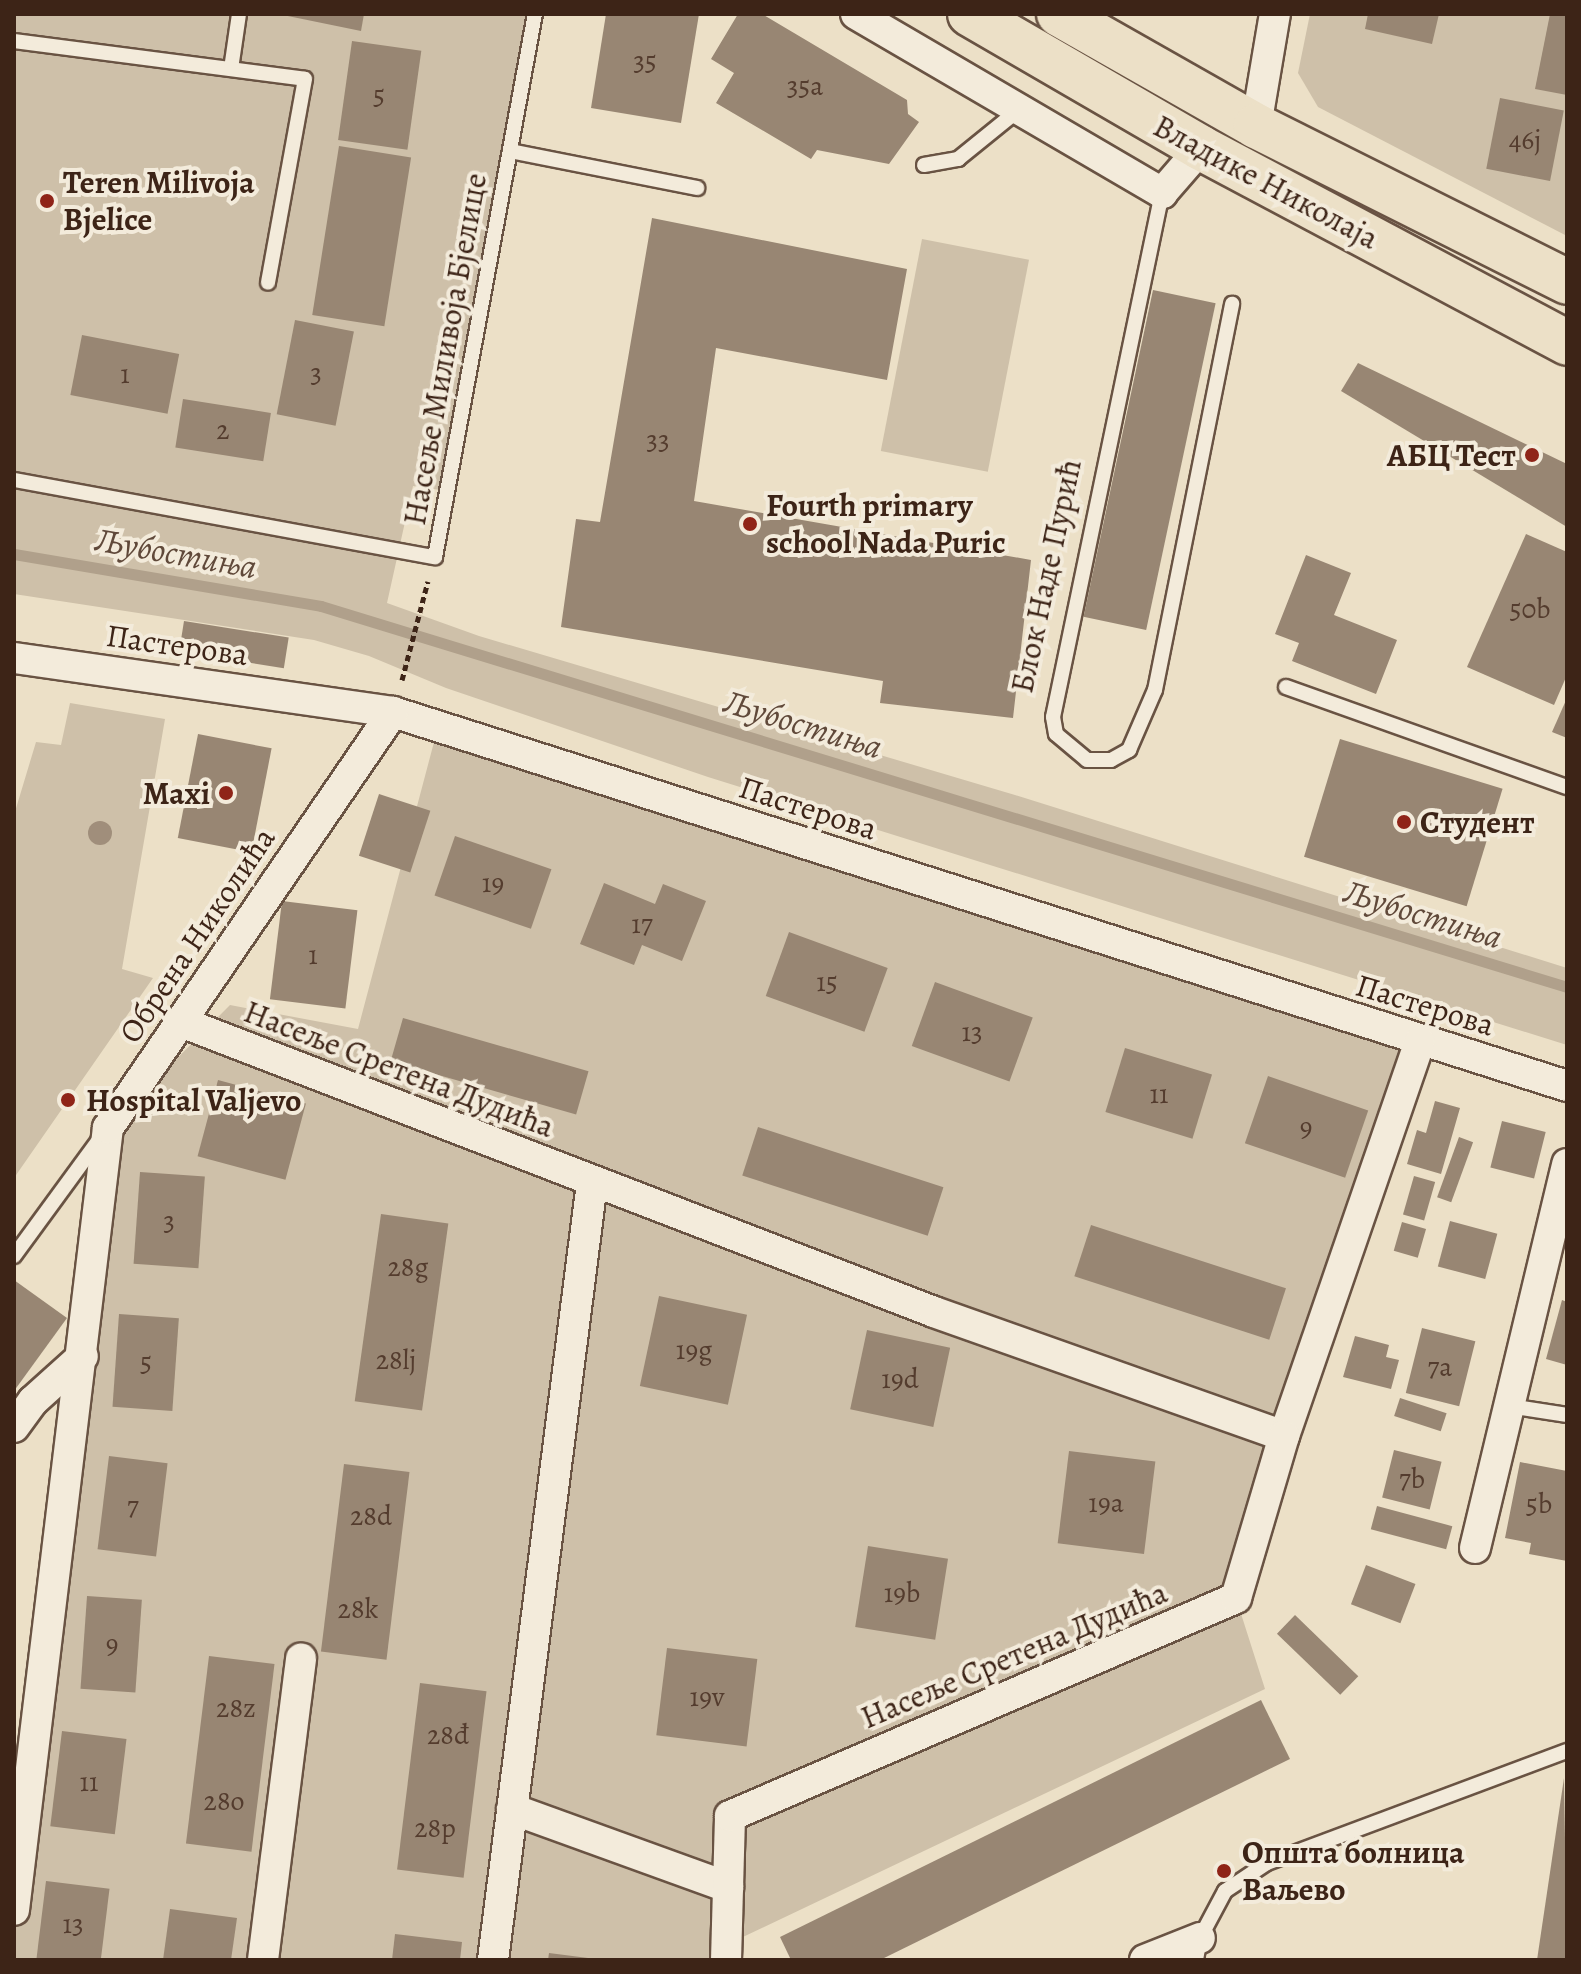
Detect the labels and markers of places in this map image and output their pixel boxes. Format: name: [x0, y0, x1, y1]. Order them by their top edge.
place label: Teren Milivoja Bjelice: [63, 164, 255, 239]
marker: Teren Milivoja Bjelice: [38, 192, 56, 210]
place label: АБЦ Тест: [1387, 436, 1516, 474]
marker: АБЦ Тест: [1523, 446, 1541, 464]
place label: Fourth primary school Nada Puric: [766, 487, 1006, 562]
marker: Fourth primary school Nada Puric: [741, 515, 759, 533]
place label: Maxi: [143, 774, 210, 812]
marker: Maxi: [217, 784, 235, 802]
place label: Студент: [1420, 803, 1535, 841]
marker: Студент: [1395, 813, 1413, 831]
place label: Hospital Valjevo: [86, 1081, 302, 1119]
marker: Hospital Valjevo: [57, 1089, 79, 1111]
place label: Општа болница Ваљево: [1242, 1834, 1464, 1909]
marker: Општа болница Ваљево: [1213, 1860, 1235, 1882]

